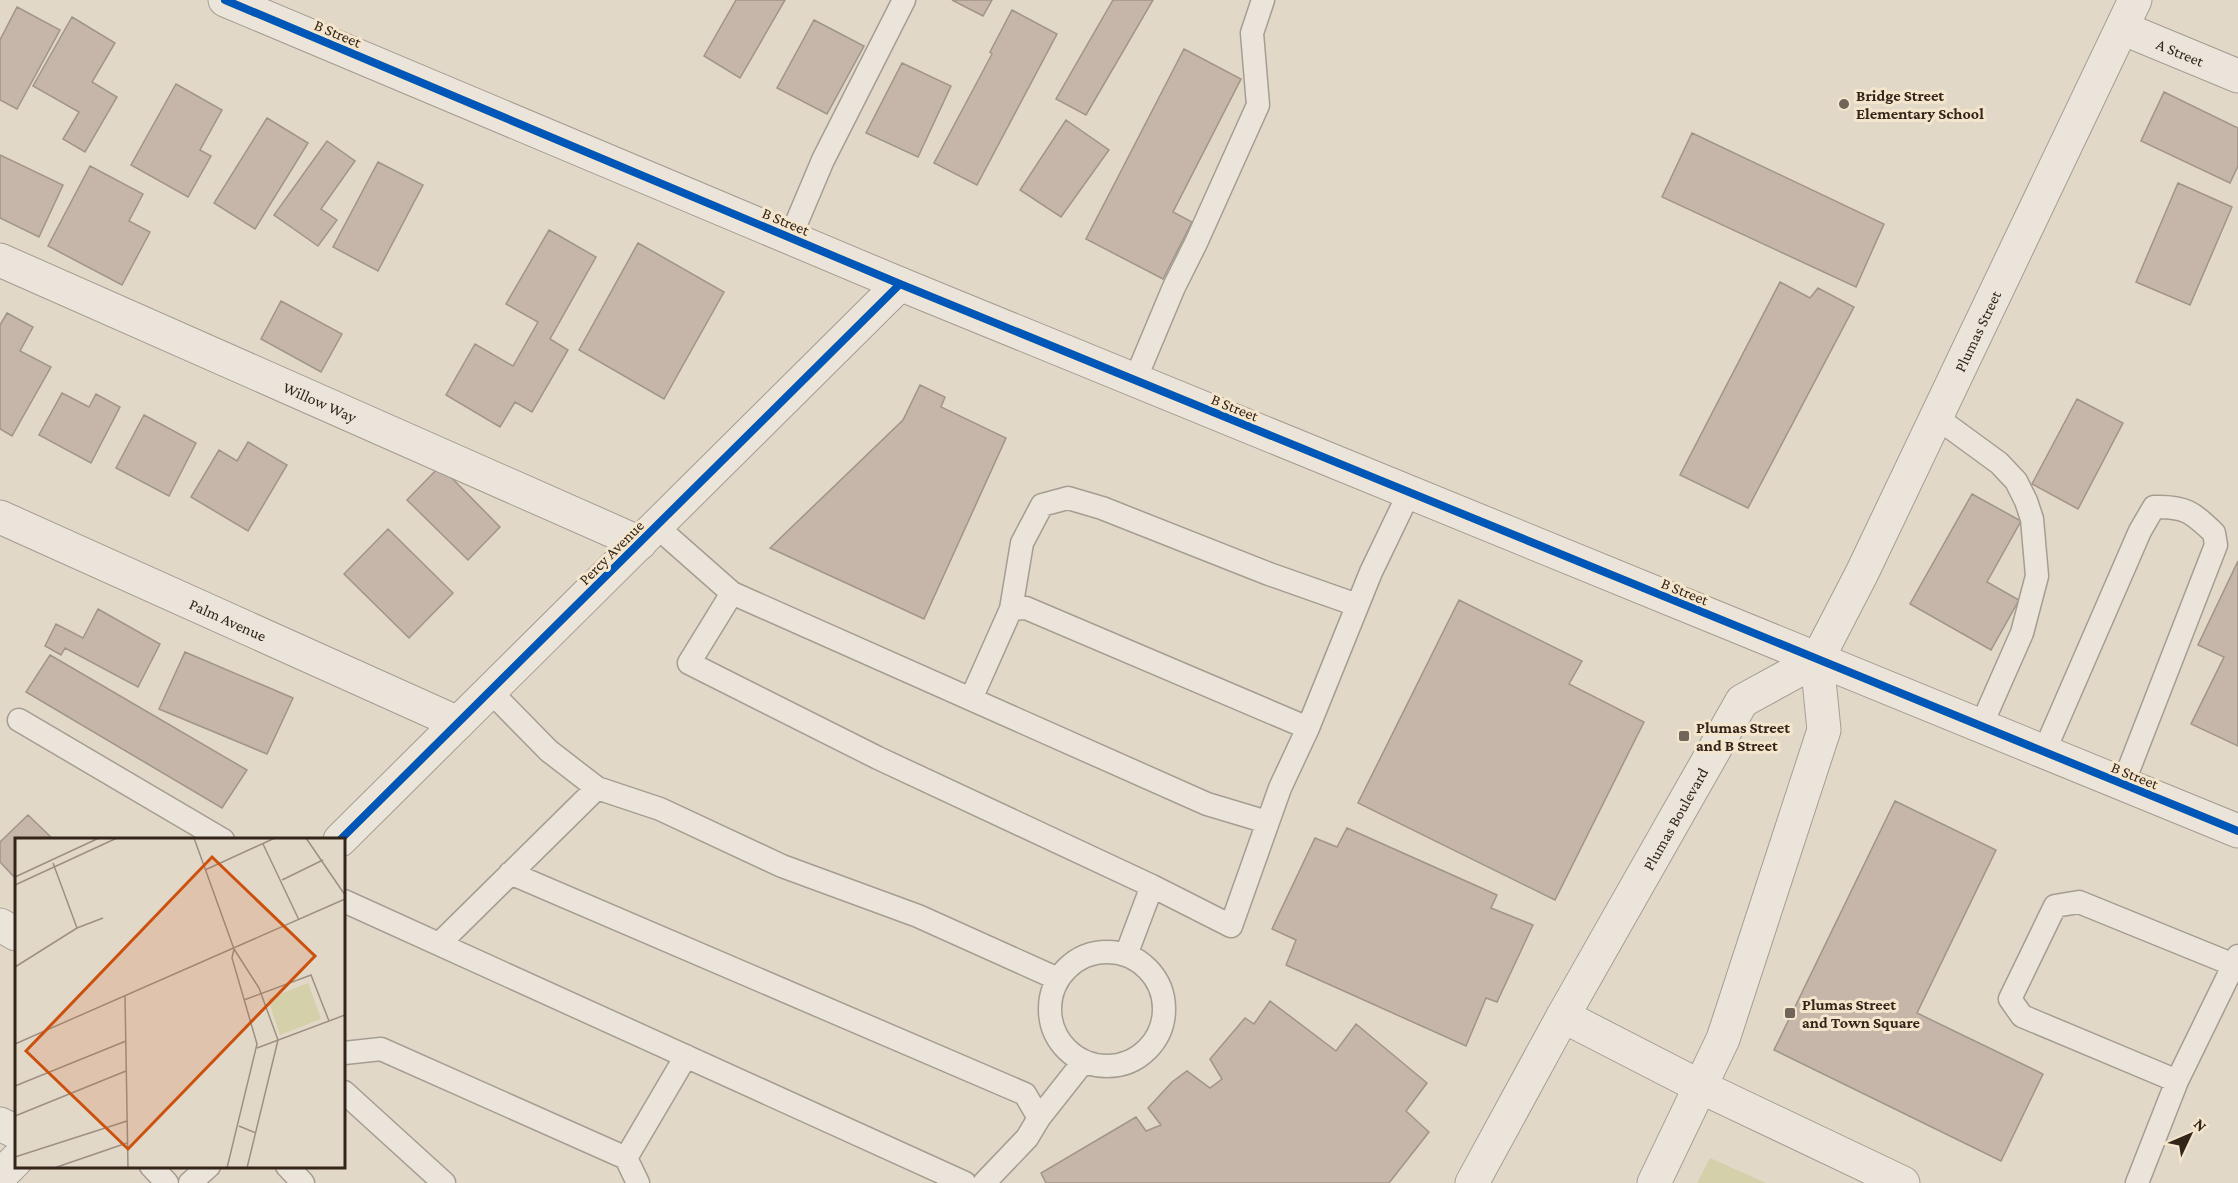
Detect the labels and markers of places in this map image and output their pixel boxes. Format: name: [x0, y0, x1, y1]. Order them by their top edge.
place label: Bridge Street Elementary School: [1856, 87, 1984, 122]
marker: Bridge Street Elementary School: [1837, 97, 1851, 111]
place label: Plumas Street and B Street: [1696, 719, 1790, 754]
marker: Plumas Street and B Street: [1677, 729, 1691, 743]
place label: Plumas Street and Town Square: [1802, 996, 1920, 1031]
marker: Plumas Street and Town Square: [1783, 1006, 1797, 1020]

